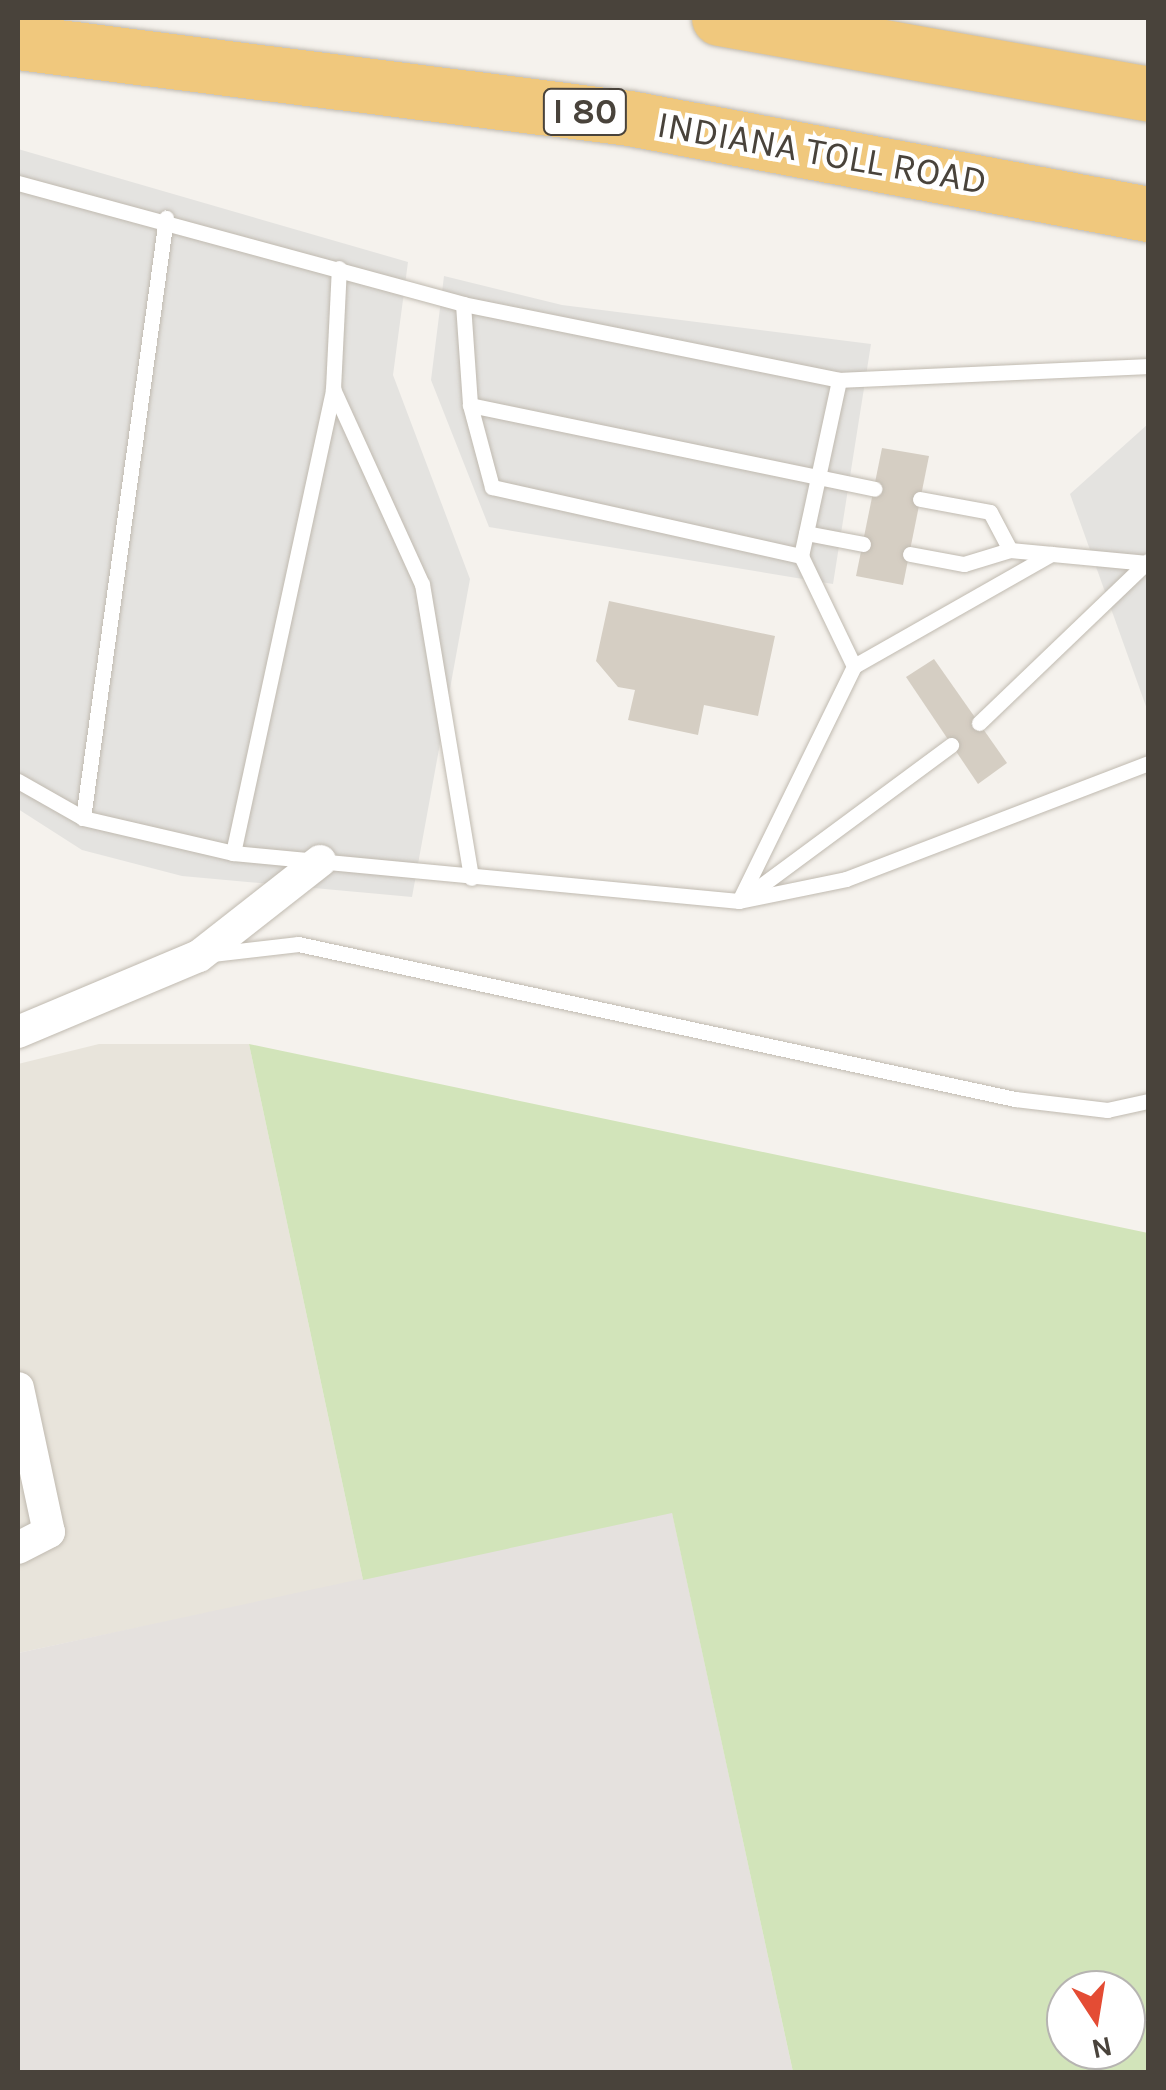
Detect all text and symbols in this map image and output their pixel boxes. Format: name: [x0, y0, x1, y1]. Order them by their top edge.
road number: I 80: [542, 82, 628, 142]
street label: INDIANA TOLL ROAD: [654, 102, 990, 204]
north arrow: [1046, 1970, 1146, 2070]
text: N: [1089, 2030, 1115, 2066]

